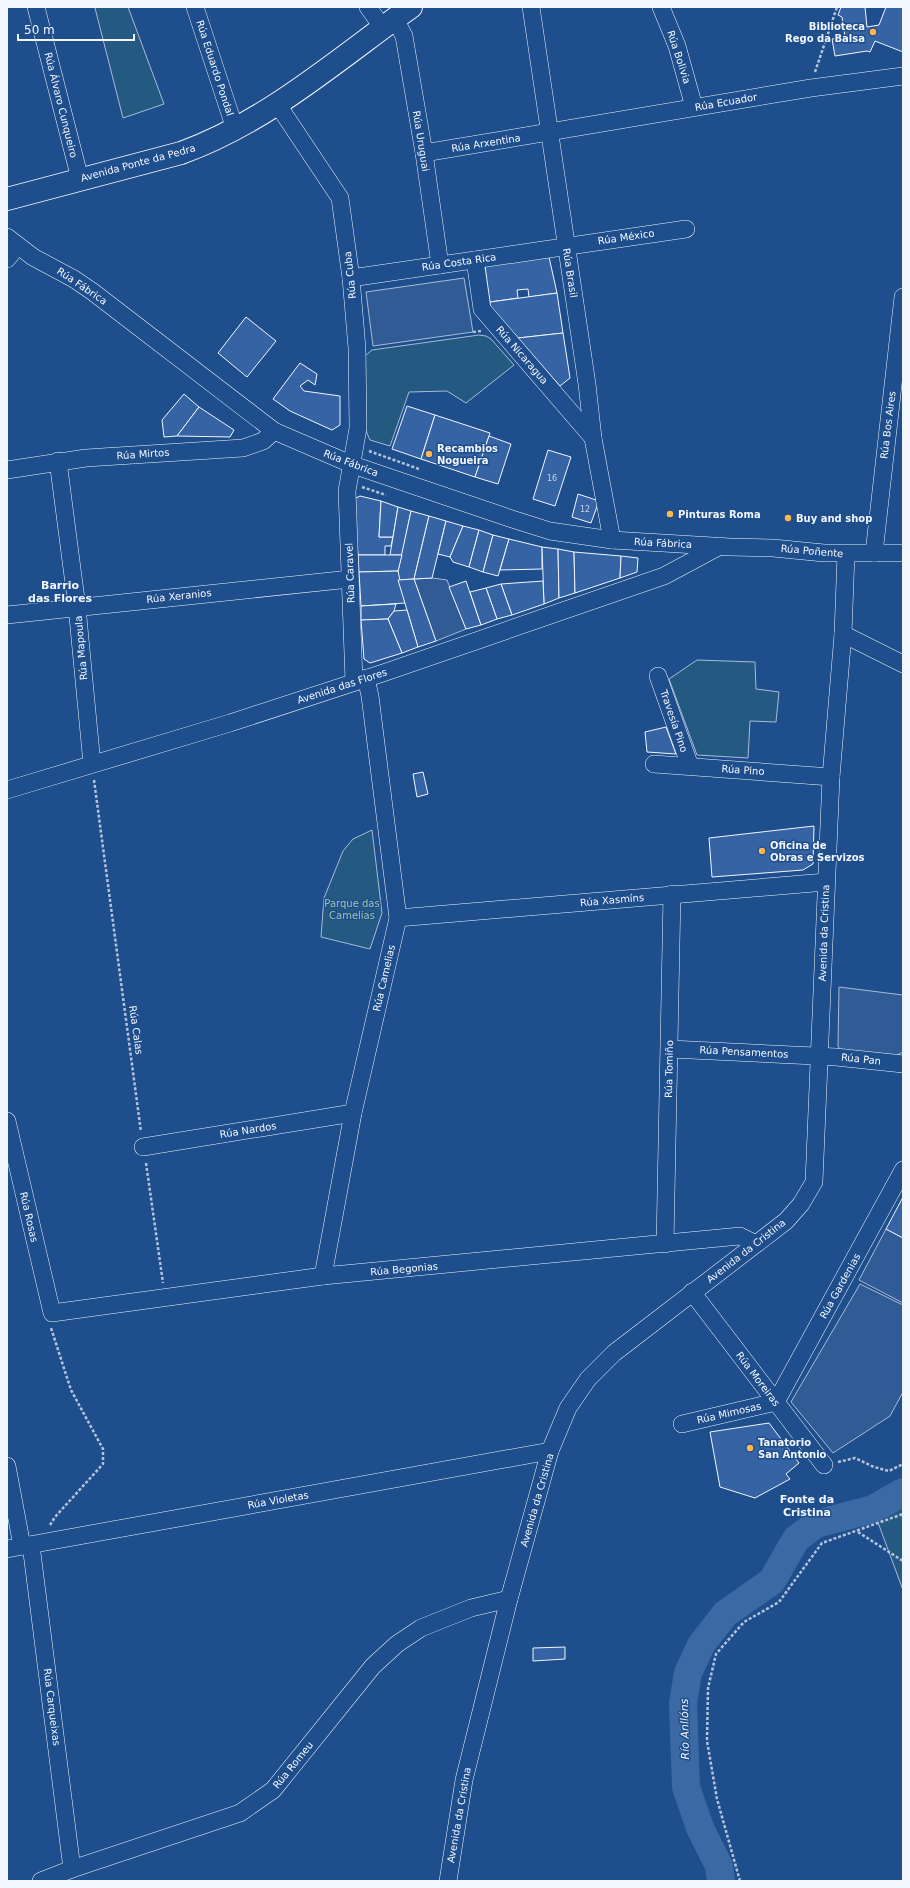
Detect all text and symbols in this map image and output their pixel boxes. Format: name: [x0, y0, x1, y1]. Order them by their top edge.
scale bar: [18, 16, 134, 42]
street label: Rúa Eduardo Pondal: [194, 19, 236, 117]
place label: Biblioteca Rego da Balsa: [785, 21, 865, 44]
text: 50 m: [24, 23, 55, 37]
marker: Biblioteca Rego da Balsa: [868, 27, 878, 37]
street label: Rúa Bolivia: [665, 29, 693, 85]
street label: Rúa Álvaro Cunqueiro: [43, 51, 80, 159]
street label: Rúa Ecuador: [694, 91, 759, 113]
street label: Rúa Uruguai: [411, 110, 431, 172]
street label: Rúa Arxentina: [451, 132, 521, 154]
street label: Avenida Ponte da Pedra: [79, 142, 197, 184]
street label: Rúa México: [597, 228, 655, 246]
street label: Rúa Brasil: [561, 247, 579, 299]
street label: Rúa Cuba: [342, 251, 358, 299]
street label: Rúa Costa Rica: [421, 251, 497, 273]
street label: Rúa Fábrica: [55, 265, 109, 307]
street label: Rúa Nicaragua: [494, 324, 550, 386]
street label: Rúa Bos Aires: [878, 390, 898, 460]
place label: Recambios Nogueira: [437, 443, 498, 466]
street label: Rúa Mirtos: [116, 447, 170, 461]
street label: Rúa Fábrica: [322, 447, 380, 479]
marker: Recambios Nogueira: [424, 449, 434, 459]
house number: 16: [547, 474, 557, 483]
house number: 12: [580, 505, 590, 514]
marker: Pinturas Roma: [665, 509, 675, 519]
place label: Pinturas Roma: [678, 509, 761, 520]
marker: Buy and shop: [783, 513, 793, 523]
place label: Buy and shop: [796, 513, 872, 524]
street label: Rúa Fábrica: [634, 536, 692, 550]
street label: Rúa Caravel: [343, 543, 357, 603]
street label: Rúa Poñente: [780, 543, 844, 559]
district label: Barrio das Flores: [28, 579, 92, 605]
street label: Rúa Xeranios: [146, 587, 212, 605]
street label: Rúa Mapoula: [73, 615, 89, 681]
street label: Avenida das Flores: [296, 666, 388, 706]
street label: Travesía Pino: [658, 687, 690, 754]
street label: Rúa Pino: [721, 763, 765, 777]
place label: Oficina de Obras e Servizos: [770, 840, 865, 863]
marker: Oficina de Obras e Servizos: [757, 846, 767, 856]
street label: Avenida da Cristina: [817, 884, 831, 982]
street label: Rúa Xasmíns: [579, 892, 645, 908]
park label: Parque das Camelias: [324, 898, 380, 921]
street label: Rúa Camelias: [371, 944, 397, 1012]
street label: Rúa Calas: [127, 1005, 145, 1055]
street label: Rúa Tomiño: [663, 1040, 675, 1098]
street label: Rúa Pensamentos: [699, 1044, 789, 1060]
street label: Rúa Pan: [840, 1051, 882, 1067]
street label: Rúa Nardos: [219, 1120, 277, 1140]
street label: Rúa Rosas: [18, 1191, 40, 1243]
street label: Avenida da Cristina: [704, 1217, 788, 1285]
street label: Rúa Gardenias: [818, 1251, 862, 1321]
street label: Rúa Begonias: [370, 1261, 438, 1277]
street label: Rúa Moreiras: [734, 1350, 782, 1408]
street label: Rúa Mimosas: [696, 1400, 762, 1426]
place label: Tanatorio San Antonio: [758, 1437, 827, 1460]
marker: Tanatorio San Antonio: [745, 1443, 755, 1453]
street label: Avenida da Cristina: [518, 1452, 556, 1548]
street label: Rúa Violetas: [247, 1489, 309, 1511]
district label: Fonte da Cristina: [780, 1493, 834, 1519]
street label: Rúa Carqueixas: [42, 1668, 62, 1746]
water label: Río Anllóns: [678, 1698, 692, 1760]
street label: Rúa Romeu: [271, 1739, 315, 1791]
street label: Avenida da Cristina: [445, 1766, 473, 1864]

